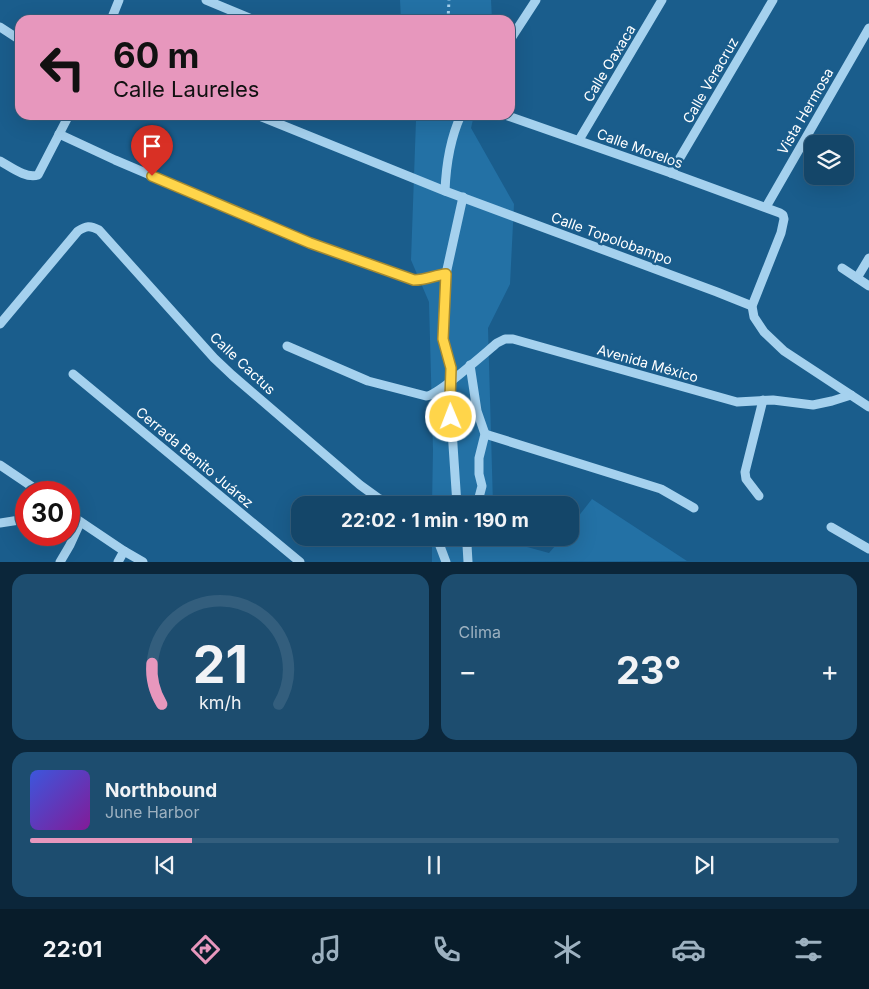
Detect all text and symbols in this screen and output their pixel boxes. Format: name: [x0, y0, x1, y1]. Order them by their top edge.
street label: Calle Oaxaca: [579, 21, 639, 105]
text: 60 m: [113, 34, 200, 76]
street label: Calle Veracruz: [679, 34, 741, 126]
icon: left: [30, 35, 95, 100]
street label: Vista Hermosa: [773, 65, 837, 157]
text: Calle Laureles: [113, 76, 259, 102]
pin: [131, 125, 173, 176]
street label: Calle Morelos: [595, 125, 685, 171]
icon: arrive: [138, 132, 166, 160]
map controls: [804, 135, 854, 185]
button: layers: [804, 135, 854, 185]
street label: Calle Topolobampo: [549, 208, 675, 268]
street label: Calle Cactus: [207, 328, 279, 398]
street label: Avenida México: [595, 340, 701, 386]
position arrow: [424, 390, 476, 442]
street label: Cerrada Benito Juárez: [133, 403, 257, 511]
speed limit sign: 30: [15, 481, 80, 546]
text: 22:02 · 1 min · 190 m: [341, 509, 529, 532]
text: Clima: [459, 622, 501, 642]
text: 21: [193, 633, 248, 696]
text: 23°: [616, 647, 682, 693]
text: −: [459, 654, 477, 688]
text: +: [820, 654, 839, 688]
text: km/h: [199, 692, 241, 713]
text: Northbound: [105, 779, 217, 802]
text: June Harbor: [105, 802, 199, 822]
icon: previous: [151, 851, 179, 879]
icon: pause: [420, 851, 448, 879]
icon: next: [690, 851, 718, 879]
icon: directions: [188, 932, 223, 967]
icon: music: [309, 932, 344, 967]
icon: phone: [429, 932, 464, 967]
icon: climate: [550, 932, 585, 967]
icon: car: [671, 932, 706, 967]
icon: filters: [791, 932, 826, 967]
text: 22:01: [43, 936, 102, 962]

